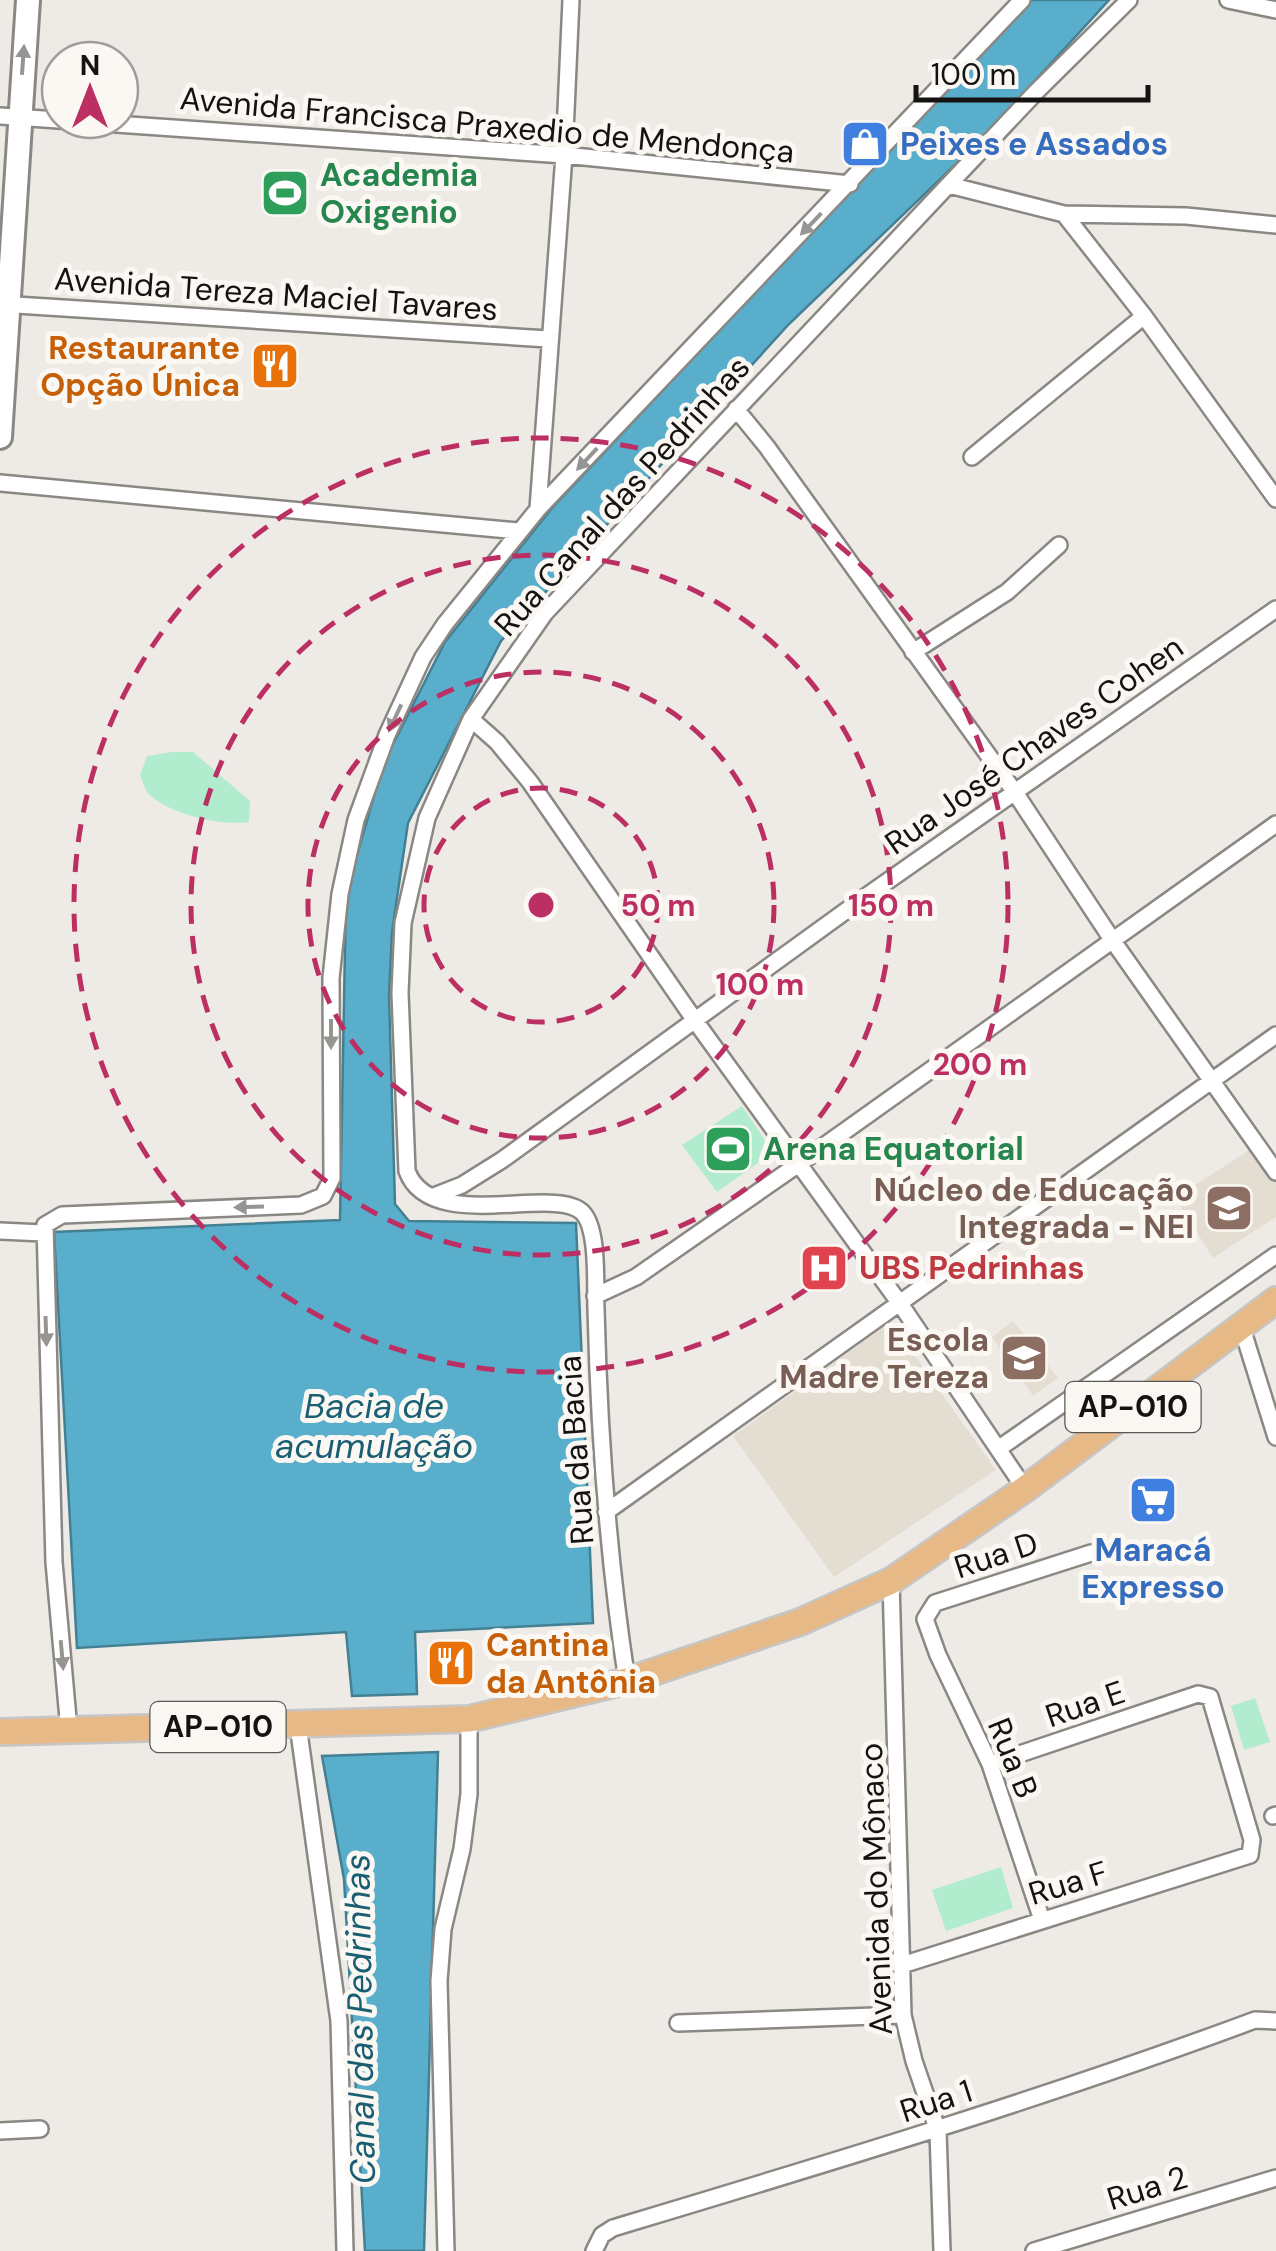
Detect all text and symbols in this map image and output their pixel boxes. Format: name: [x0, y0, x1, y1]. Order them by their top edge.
north arrow: [40, 40, 140, 140]
scale bar: [916, 40, 1148, 102]
one-way arrow: [15, 44, 31, 76]
text: N: [80, 47, 100, 84]
text: 100 m: [931, 55, 1016, 94]
street label: Avenida Francisca Praxedio de Mendonça: [178, 77, 796, 173]
shop icon: Peixes e Assados: [839, 118, 891, 170]
place label: Peixes e Assados: [900, 123, 1168, 165]
place label: Academia Oxigenio: [320, 154, 478, 233]
sports icon: Academia Oxigenio: [259, 167, 311, 219]
one-way arrow: [800, 211, 824, 235]
street label: Avenida Tereza Maciel Tavares: [53, 258, 499, 330]
place label: Restaurante Opção Única: [40, 327, 240, 406]
restaurant icon: Restaurante Opção Única: [249, 340, 301, 392]
street label: Rua Canal das Pedrinhas: [485, 347, 759, 645]
one-way arrow: [576, 447, 599, 471]
street label: Rua José Chaves Cohen: [877, 626, 1191, 864]
one-way arrow: [386, 704, 403, 733]
text: 50 m: [620, 886, 696, 925]
text: 150 m: [848, 886, 934, 925]
centre of rings: [523, 887, 559, 923]
text: 100 m: [716, 965, 804, 1004]
one-way arrow: [323, 1018, 339, 1050]
text: 200 m: [933, 1045, 1027, 1084]
sports icon: Arena Equatorial: [702, 1123, 754, 1175]
place label: Arena Equatorial: [763, 1128, 1024, 1170]
place label: Núcleo de Educação Integrada - NEI: [874, 1169, 1194, 1248]
school or university icon: Núcleo de Educação Integrada - NEI: [1203, 1182, 1255, 1234]
one-way arrow: [232, 1199, 264, 1215]
hospital icon: UBS Pedrinhas: [798, 1242, 850, 1294]
place label: UBS Pedrinhas: [859, 1247, 1084, 1289]
one-way arrow: [39, 1315, 55, 1347]
place label: Escola Madre Tereza: [779, 1319, 989, 1398]
school or university icon: Escola Madre Tereza: [998, 1332, 1050, 1384]
street label: Rua da Bacia: [548, 1354, 604, 1546]
road number: AP-010: [1066, 1382, 1200, 1432]
water label: Bacia de acumulação: [275, 1383, 473, 1469]
supermarket icon: Maracá Expresso: [1127, 1474, 1179, 1526]
street label: Rua D: [949, 1522, 1043, 1588]
place label: Maracá Expresso: [1081, 1529, 1225, 1608]
place label: Cantina da Antônia: [486, 1624, 656, 1703]
restaurant icon: Cantina da Antônia: [425, 1637, 477, 1689]
one-way arrow: [55, 1640, 71, 1672]
street label: Rua E: [1040, 1671, 1130, 1737]
road number: AP-010: [150, 1702, 286, 1752]
street label: Rua B: [978, 1712, 1048, 1804]
street label: Avenida do Mônaco: [850, 1742, 902, 2036]
street label: Rua F: [1023, 1851, 1113, 1915]
water label: Canal das Pedrinhas: [334, 1853, 386, 2185]
street label: Rua 1: [895, 2070, 977, 2132]
street label: Rua 2: [1102, 2156, 1192, 2220]

